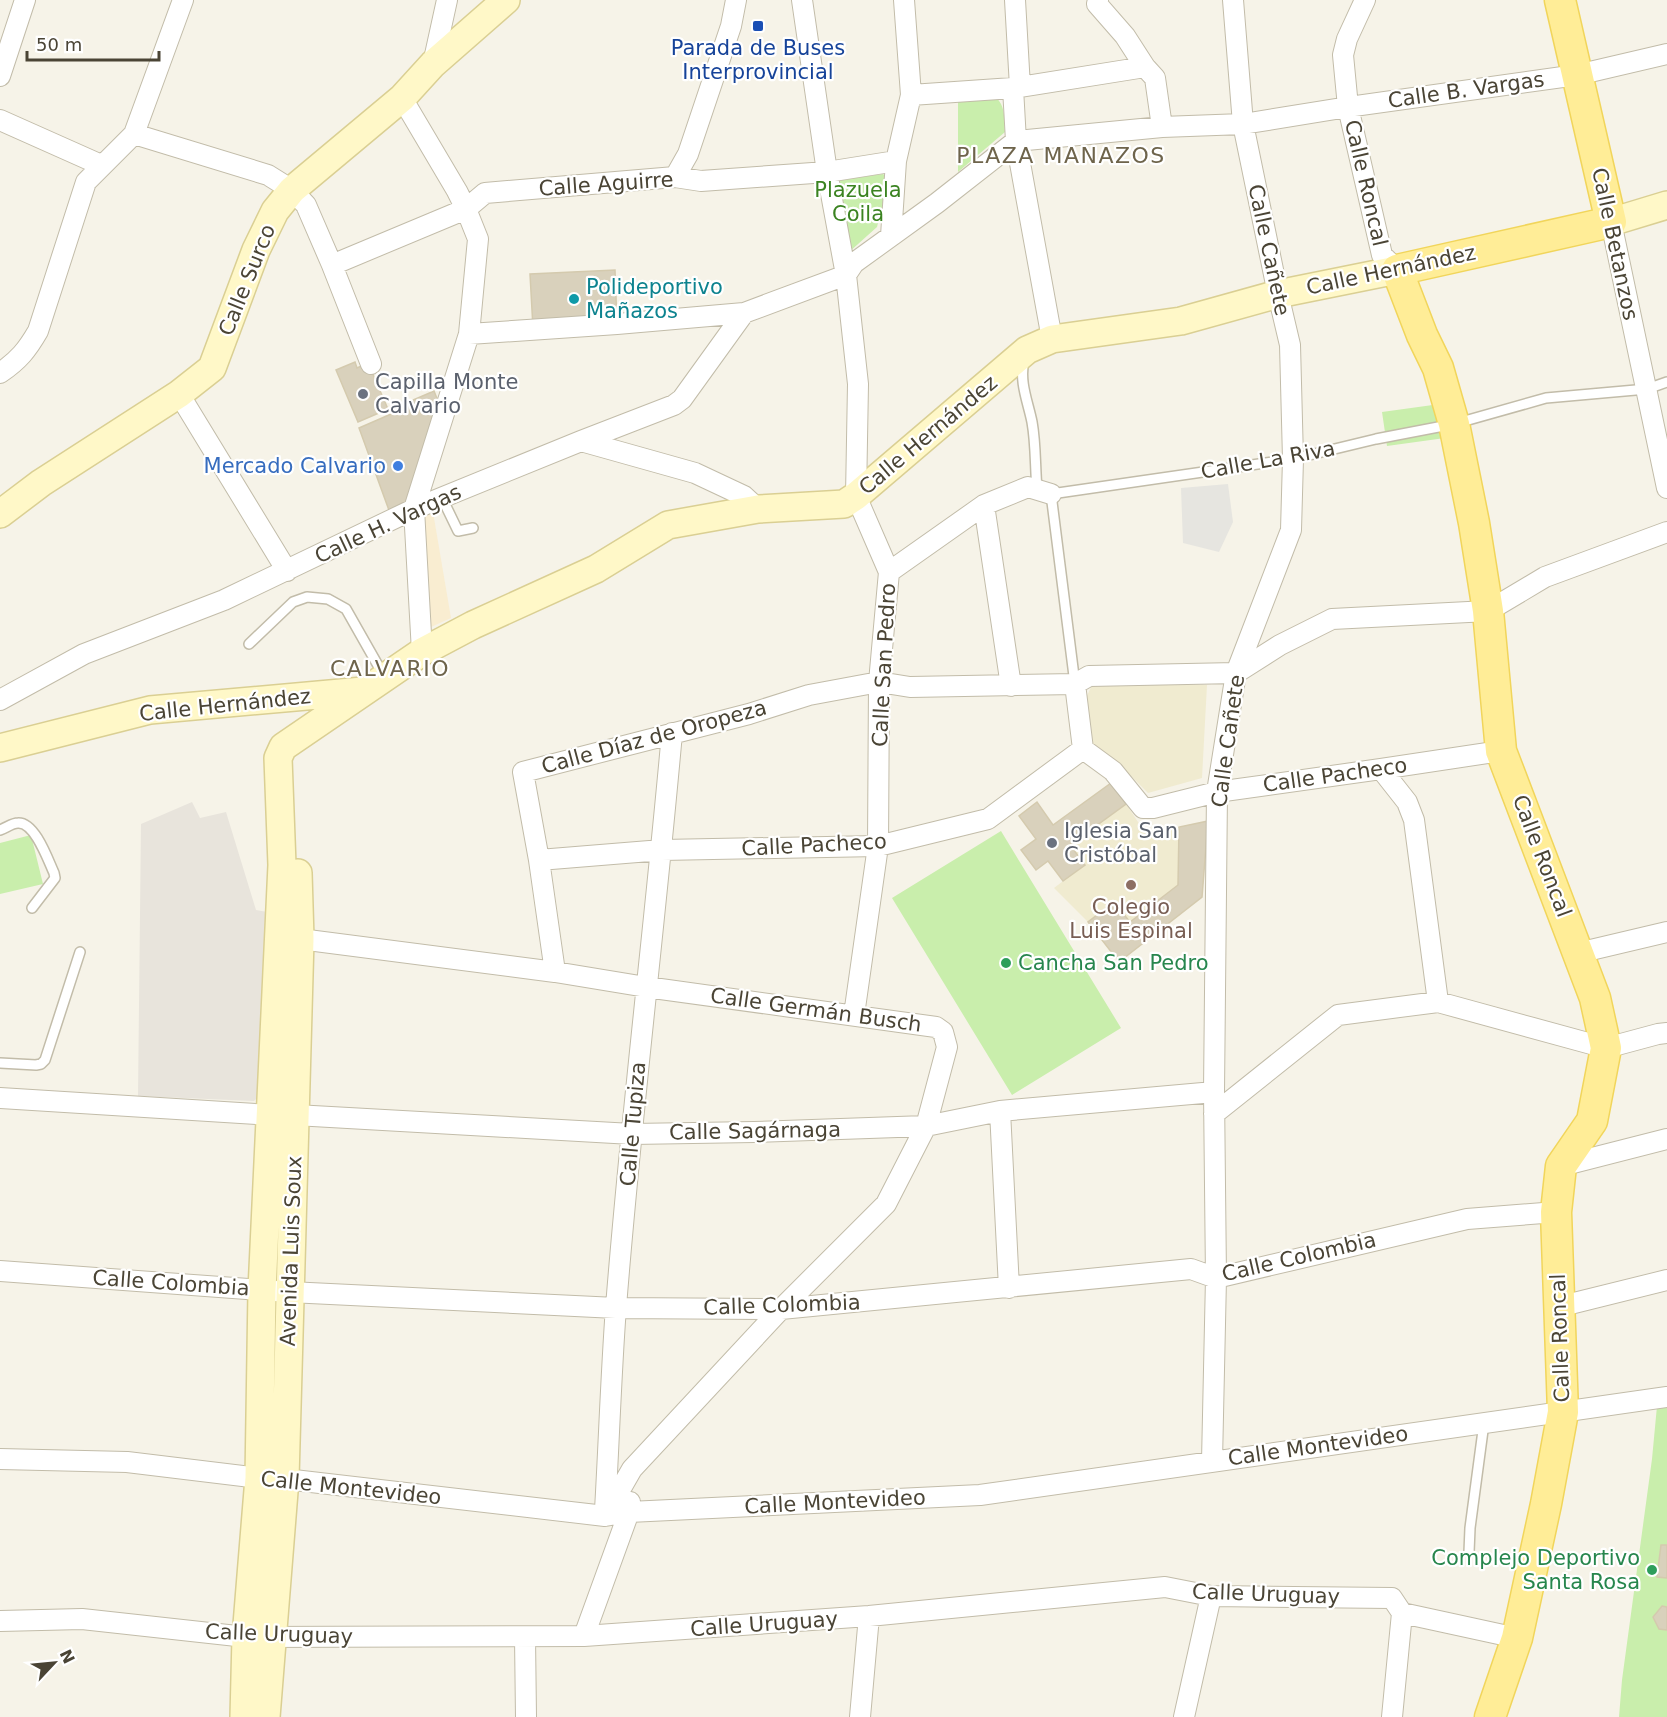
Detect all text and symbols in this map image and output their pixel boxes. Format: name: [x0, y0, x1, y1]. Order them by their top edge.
marker: Parada de Buses Interprovincial: [751, 19, 765, 33]
scale bar: [27, 24, 159, 62]
text: 50 m: [36, 34, 82, 55]
place label: Parada de Buses Interprovincial: [671, 36, 845, 84]
street label: Calle B. Vargas: [1386, 67, 1546, 113]
street label: Calle Roncal: [1340, 118, 1392, 248]
district label: PLAZA MANAZOS: [956, 143, 1166, 168]
street label: Calle Betanzos: [1587, 166, 1643, 322]
street label: Calle Aguirre: [538, 167, 674, 201]
park label: Plazuela Coila: [814, 178, 902, 226]
street label: Calle Cañete: [1243, 182, 1295, 318]
street label: Calle Surco: [214, 221, 280, 339]
street label: Calle Hernández: [1304, 240, 1478, 300]
place label: Polideportivo Mañazos: [586, 275, 723, 323]
marker: Polideportivo Mañazos: [567, 292, 581, 306]
place label: Capilla Monte Calvario: [375, 370, 518, 418]
street label: Calle Hernández: [854, 370, 1002, 500]
marker: Capilla Monte Calvario: [356, 387, 370, 401]
street label: Calle La Riva: [1199, 436, 1337, 484]
place label: Mercado Calvario: [204, 454, 386, 478]
marker: Mercado Calvario: [391, 459, 405, 473]
street label: Calle H. Vargas: [311, 480, 465, 568]
street label: Calle San Pedro: [868, 582, 900, 748]
district label: CALVARIO: [330, 656, 450, 681]
street label: Calle Cañete: [1207, 673, 1249, 809]
street label: Calle Hernández: [138, 684, 312, 726]
street label: Calle Díaz de Oropeza: [539, 695, 769, 779]
street label: Calle Pacheco: [1261, 753, 1409, 797]
street label: Calle Roncal: [1508, 792, 1576, 920]
place label: Iglesia San Cristóbal: [1064, 819, 1178, 867]
street label: Calle Pacheco: [741, 829, 887, 861]
marker: Iglesia San Cristóbal: [1045, 836, 1059, 850]
marker: Colegio Luis Espinal: [1124, 878, 1138, 892]
place label: Colegio Luis Espinal: [1069, 895, 1193, 943]
place label: Cancha San Pedro: [1018, 951, 1209, 975]
marker: Cancha San Pedro: [999, 956, 1013, 970]
street label: Calle Germán Busch: [709, 983, 923, 1037]
street label: Calle Tupiza: [616, 1061, 650, 1187]
street label: Calle Sagárnaga: [669, 1118, 841, 1144]
street label: Avenida Luis Soux: [276, 1155, 306, 1347]
street label: Calle Colombia: [1220, 1228, 1378, 1286]
street label: Calle Colombia: [92, 1266, 250, 1300]
street label: Calle Roncal: [1546, 1273, 1574, 1403]
street label: Calle Colombia: [703, 1290, 861, 1320]
street label: Calle Montevideo: [1226, 1421, 1410, 1471]
street label: Calle Montevideo: [259, 1467, 443, 1509]
street label: Calle Montevideo: [744, 1485, 926, 1519]
place label: Complejo Deportivo Santa Rosa: [1431, 1546, 1640, 1594]
marker: Complejo Deportivo Santa Rosa: [1645, 1563, 1659, 1577]
street label: Calle Uruguay: [1192, 1579, 1340, 1609]
street label: Calle Uruguay: [689, 1607, 839, 1641]
street label: Calle Uruguay: [205, 1619, 353, 1649]
north arrow: [24, 1633, 84, 1693]
text: N: [56, 1646, 79, 1667]

